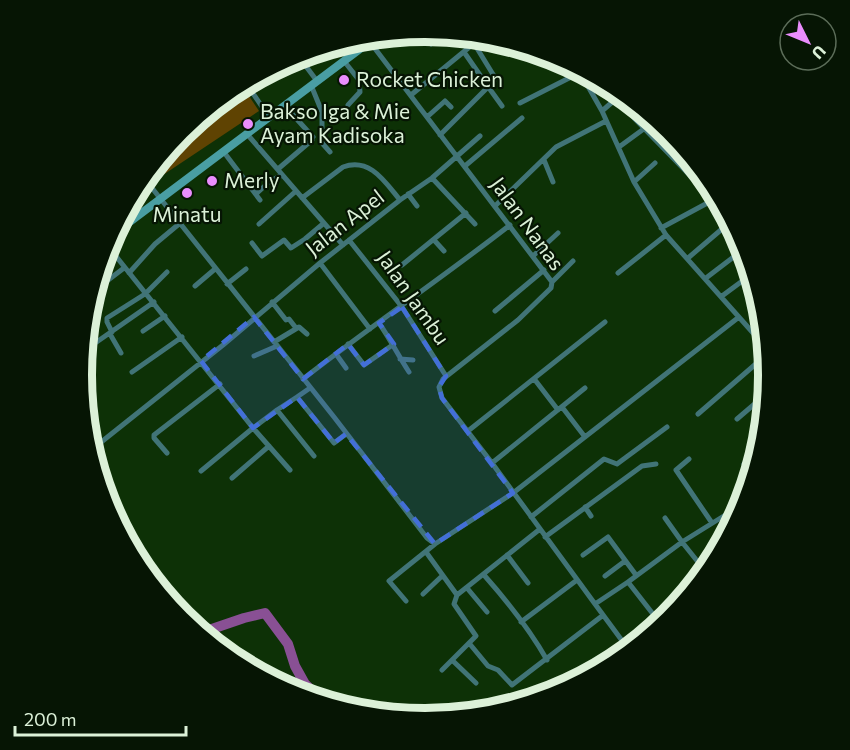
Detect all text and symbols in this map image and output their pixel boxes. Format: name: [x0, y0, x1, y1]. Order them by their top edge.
north arrow: [778, 12, 838, 72]
text: U: [808, 42, 830, 63]
place label: Rocket Chicken: [356, 66, 503, 91]
marker: Rocket Chicken: [337, 73, 351, 87]
place label: Bakso Iga & Mie Ayam Kadisoka: [260, 98, 410, 147]
marker: Bakso Iga & Mie Ayam Kadisoka: [241, 117, 255, 131]
place label: Merly: [224, 167, 280, 192]
street label: Jalan Nanas: [486, 172, 570, 275]
marker: Merly: [205, 174, 219, 188]
street label: Jalan Apel: [300, 183, 388, 260]
marker: Minatu: [180, 186, 194, 200]
place label: Minatu: [153, 201, 221, 226]
street label: Jalan Jambu: [373, 245, 456, 349]
scale bar: [15, 699, 186, 737]
text: 200 m: [24, 708, 77, 730]

